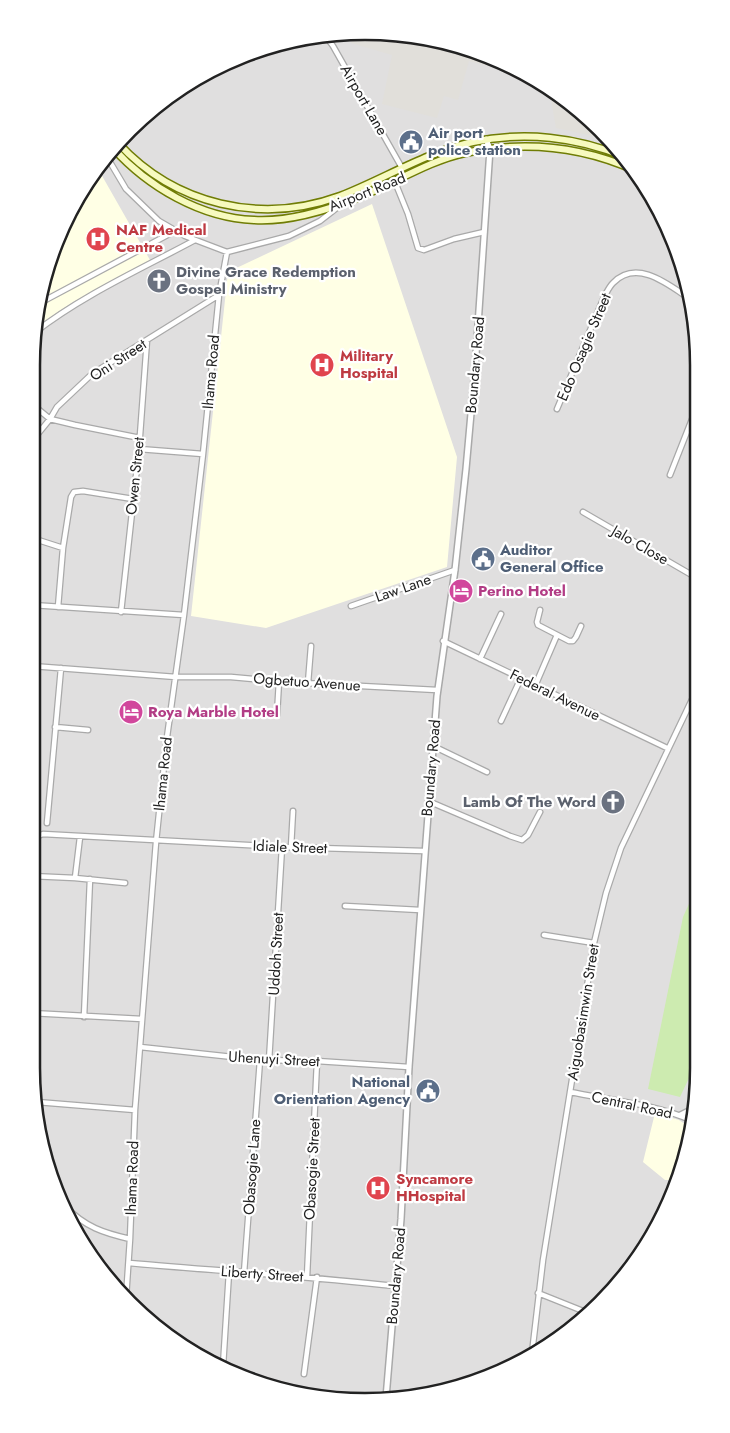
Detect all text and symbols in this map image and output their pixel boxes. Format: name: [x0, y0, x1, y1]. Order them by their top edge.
street label: Airport Lane: [335, 61, 393, 140]
place label: Air port police station: [427, 122, 521, 161]
public building icon: Air port police station: [398, 129, 424, 155]
street label: Airport Road: [325, 167, 409, 217]
place label: NAF Medical Centre: [116, 219, 207, 258]
hospital icon: NAF Medical Centre: [85, 226, 111, 252]
place label: Divine Grace Redemption Gospel Ministry: [176, 261, 356, 300]
church icon: Divine Grace Redemption Gospel Ministry: [146, 268, 172, 294]
street label: Edo Osagie Street: [551, 289, 617, 404]
street label: Boundary Road: [460, 316, 490, 414]
street label: Oni Street: [85, 333, 151, 387]
street label: Ihama Road: [197, 334, 225, 410]
place label: Military Hospital: [340, 345, 398, 384]
hospital icon: Military Hospital: [309, 352, 335, 378]
street label: Owen Street: [120, 436, 150, 516]
street label: Jalo Close: [606, 519, 673, 570]
place label: Auditor General Office: [499, 539, 604, 578]
public building icon: Auditor General Office: [470, 546, 496, 572]
street label: Law Lane: [372, 568, 434, 608]
hotel icon: Perino Hotel: [448, 578, 474, 604]
place label: Perino Hotel: [478, 580, 566, 602]
street label: Federal Avenue: [506, 664, 604, 727]
street label: Ogbetuo Avenue: [253, 667, 362, 697]
hotel icon: Roya Marble Hotel: [118, 699, 144, 725]
place label: Roya Marble Hotel: [148, 701, 279, 723]
street label: Boundary Road: [416, 719, 446, 817]
street label: Ihama Road: [148, 736, 178, 812]
church icon: Lamb Of The Word: [600, 789, 626, 815]
place label: Lamb Of The Word: [463, 791, 596, 813]
street label: Idiale Street: [252, 835, 328, 859]
street label: Uddoh Street: [263, 912, 289, 996]
street label: Aiguobasimwin Street: [561, 942, 605, 1082]
street label: Uhenuyi Street: [228, 1046, 321, 1072]
place label: National Orientation Agency: [274, 1071, 410, 1110]
public building icon: National Orientation Agency: [415, 1078, 441, 1104]
street label: Central Road: [590, 1086, 674, 1124]
street label: Obasogie Street: [298, 1117, 326, 1221]
street label: Obasogie Lane: [238, 1118, 266, 1216]
street label: Ihama Road: [120, 1140, 144, 1216]
place label: Syncamore HHospital: [396, 1168, 473, 1207]
hospital icon: Syncamore HHospital: [365, 1175, 391, 1201]
street label: Boundary Road: [381, 1227, 411, 1325]
street label: Liberty Street: [220, 1260, 304, 1288]

